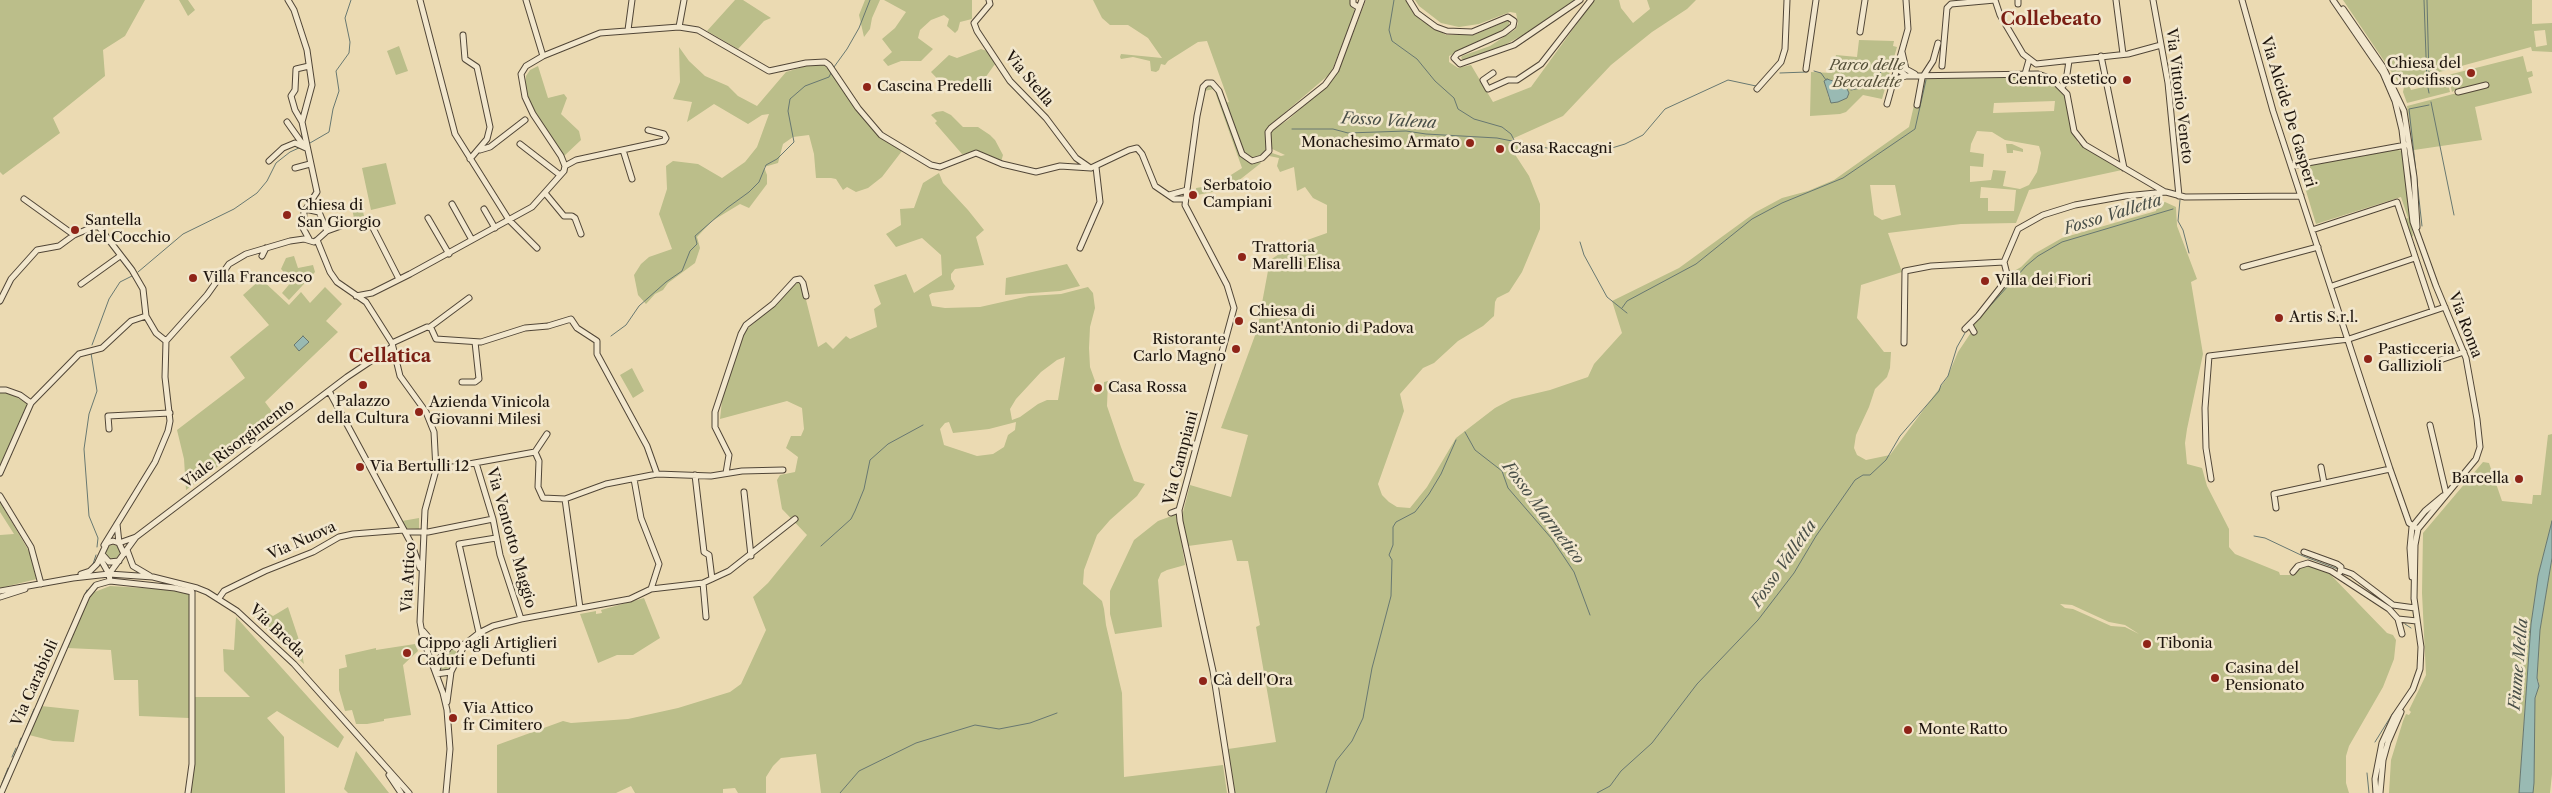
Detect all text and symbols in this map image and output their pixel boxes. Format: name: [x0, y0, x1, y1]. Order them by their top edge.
district label: Collebeato: [2001, 9, 2101, 31]
street label: Via Vittorio Veneto: [2162, 27, 2196, 165]
street label: Via Alcide De Gasperi: [2257, 35, 2319, 189]
street label: Via Stella: [1001, 48, 1057, 110]
place label: Chiesa del Crocifisso: [2387, 55, 2461, 90]
park label: Parco delle Beccalette: [1829, 57, 1905, 92]
marker: Chiesa del Crocifisso: [2465, 67, 2477, 79]
place label: Centro estetico: [2008, 71, 2117, 89]
marker: Centro estetico: [2121, 74, 2133, 86]
place label: Cascina Predelli: [877, 78, 992, 96]
marker: Cascina Predelli: [861, 81, 873, 93]
water label: Fosso Valena: [1341, 109, 1437, 133]
place label: Monachesimo Armato: [1301, 134, 1460, 152]
marker: Monachesimo Armato: [1464, 137, 1476, 149]
place label: Casa Raccagni: [1510, 140, 1612, 158]
marker: Casa Raccagni: [1494, 143, 1506, 155]
place label: Serbatoio Campiani: [1203, 177, 1272, 212]
marker: Serbatoio Campiani: [1187, 189, 1199, 201]
water label: Fosso Valletta: [2062, 191, 2164, 239]
place label: Chiesa di San Giorgio: [297, 197, 381, 232]
marker: Chiesa di San Giorgio: [281, 209, 293, 221]
place label: Santella del Cocchio: [85, 212, 171, 247]
marker: Santella del Cocchio: [69, 224, 81, 236]
place label: Trattoria Marelli Elisa: [1252, 239, 1341, 274]
marker: Trattoria Marelli Elisa: [1236, 251, 1248, 263]
place label: Villa Francesco: [203, 269, 312, 287]
marker: Villa Francesco: [187, 272, 199, 284]
place label: Villa dei Fiori: [1995, 272, 2092, 290]
marker: Villa dei Fiori: [1979, 275, 1991, 287]
street label: Via Roma: [2444, 289, 2486, 361]
place label: Chiesa di Sant'Antonio di Padova: [1249, 303, 1414, 338]
place label: Artis S.r.l.: [2289, 309, 2358, 327]
marker: Artis S.r.l.: [2273, 312, 2285, 324]
marker: Chiesa di Sant'Antonio di Padova: [1233, 315, 1245, 327]
place label: Ristorante Carlo Magno: [1133, 331, 1226, 366]
place label: Pasticceria Gallizioli: [2378, 341, 2455, 376]
marker: Ristorante Carlo Magno: [1230, 343, 1242, 355]
district label: Cellatica: [349, 346, 431, 368]
marker: Pasticceria Gallizioli: [2362, 353, 2374, 365]
marker: Palazzo della Cultura: [357, 379, 369, 391]
place label: Casa Rossa: [1108, 379, 1187, 397]
marker: Casa Rossa: [1092, 382, 1104, 394]
place label: Palazzo della Cultura: [317, 393, 409, 428]
place label: Azienda Vinicola Giovanni Milesi: [429, 394, 550, 429]
street label: Viale Risorgimento: [178, 396, 298, 492]
marker: Azienda Vinicola Giovanni Milesi: [413, 406, 425, 418]
street label: Via Campiani: [1160, 409, 1202, 507]
place label: Via Bertulli 12: [370, 458, 469, 476]
water label: Fosso Marmetico: [1498, 458, 1588, 568]
marker: Via Bertulli 12: [354, 461, 366, 473]
street label: Via Ventotto Maggio: [482, 466, 540, 610]
place label: Barcella: [2451, 470, 2509, 488]
marker: Barcella: [2513, 473, 2525, 485]
water label: Fosso Valletta: [1747, 517, 1821, 611]
street label: Via Nuova: [265, 518, 339, 564]
street label: Via Attico: [398, 541, 420, 613]
street label: Via Breda: [246, 601, 308, 661]
water label: Fiume Mella: [2505, 617, 2533, 711]
place label: Cippo agli Artiglieri Caduti e Defunti: [417, 635, 557, 670]
place label: Tibonia: [2157, 635, 2213, 653]
street label: Via Carabioli: [8, 637, 62, 729]
marker: Tibonia: [2141, 638, 2153, 650]
marker: Cippo agli Artiglieri Caduti e Defunti: [401, 647, 413, 659]
place label: Casina del Pensionato: [2225, 660, 2304, 695]
place label: Cà dell'Ora: [1213, 672, 1293, 690]
marker: Casina del Pensionato: [2209, 672, 2221, 684]
marker: Cà dell'Ora: [1197, 675, 1209, 687]
place label: Via Attico fr Cimitero: [463, 700, 542, 735]
marker: Via Attico fr Cimitero: [447, 712, 459, 724]
place label: Monte Ratto: [1918, 721, 2008, 739]
marker: Monte Ratto: [1902, 724, 1914, 736]

